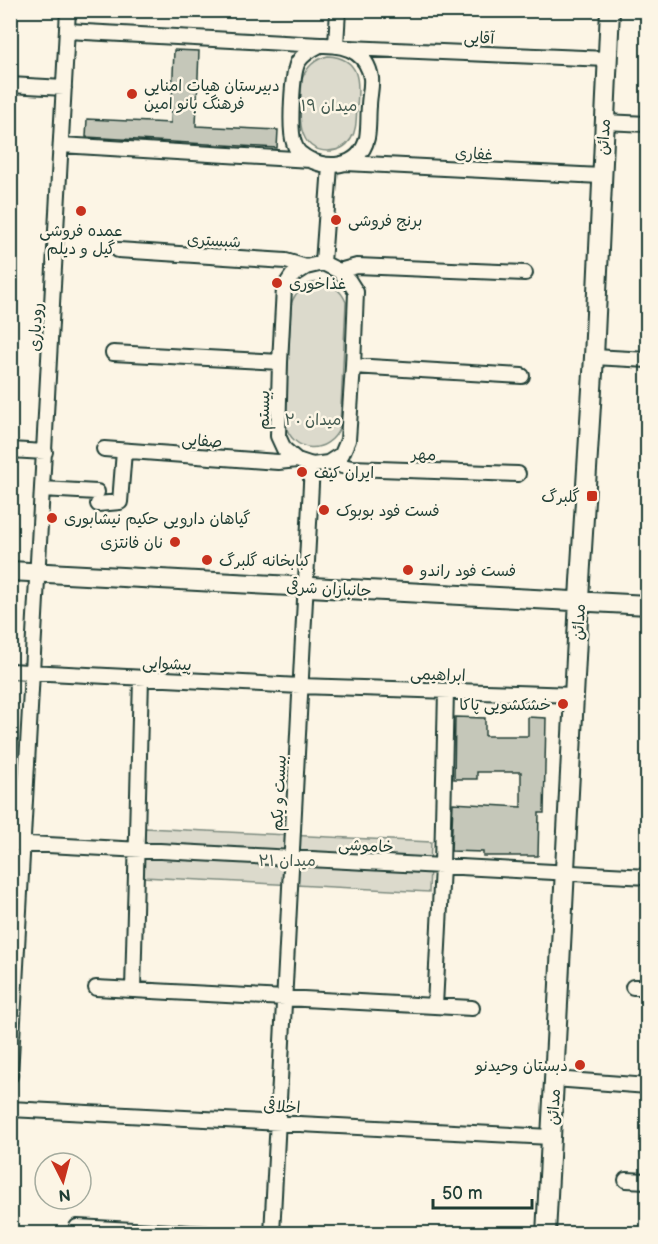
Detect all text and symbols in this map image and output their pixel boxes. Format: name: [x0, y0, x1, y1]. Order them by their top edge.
street label: آقایی: [463, 28, 496, 49]
place label: دبیرستان هیات امنایی فرهنگ بانو امین: [144, 77, 280, 114]
marker: دبیرستان هیات امنایی فرهنگ بانو امین: [125, 87, 139, 101]
park label: میدان ۱۹: [301, 97, 357, 116]
street label: مدائن: [594, 118, 615, 156]
street label: غفاری: [454, 144, 493, 165]
marker: عمده فروشی گیل و دیلم: [74, 204, 88, 218]
place label: برنج فروشی: [348, 212, 422, 231]
marker: برنج فروشی: [329, 213, 343, 227]
place label: عمده فروشی گیل و دیلم: [39, 222, 123, 261]
street label: شبستری: [186, 231, 241, 252]
place label: غذاخوری: [289, 275, 346, 294]
marker: غذاخوری: [270, 276, 284, 290]
street label: رودباری: [26, 302, 47, 352]
street label: بیستم: [255, 390, 276, 430]
park label: میدان ۲۰: [285, 411, 341, 430]
street label: صفایی: [181, 431, 223, 452]
street label: مهر: [409, 446, 436, 465]
place label: ایران کیف: [314, 464, 374, 483]
marker: ایران کیف: [295, 465, 309, 479]
place label: گلبرگ: [541, 487, 580, 507]
marker: گلبرگ: [585, 489, 599, 503]
place label: فست فود بوبوک: [336, 502, 440, 521]
marker: فست فود بوبوک: [317, 503, 331, 517]
place label: گیاهان دارویی حکیم نیشابوری: [64, 509, 251, 531]
marker: گیاهان دارویی حکیم نیشابوری: [45, 511, 59, 525]
place label: نان فانتزی: [100, 534, 163, 553]
marker: نان فانتزی: [168, 535, 182, 549]
place label: کبابخانه گلبرگ: [219, 551, 311, 571]
marker: کبابخانه گلبرگ: [200, 553, 214, 567]
place label: فست فود راندو: [419, 562, 516, 581]
marker: فست فود راندو: [401, 563, 415, 577]
street label: جانبازان شرقی: [286, 576, 372, 601]
street label: مدائن: [569, 603, 590, 641]
street label: پیشوایی: [142, 654, 192, 675]
street label: ابراهیمی: [410, 665, 466, 686]
place label: خشکشویی پاکا: [459, 696, 551, 715]
marker: خشکشویی پاکا: [556, 697, 570, 711]
street label: بیست و یکم: [268, 754, 293, 832]
street label: خاموشی: [338, 836, 394, 857]
park label: میدان ۲۱: [258, 852, 316, 871]
place label: دبستان وحیدنو: [474, 1057, 568, 1076]
marker: دبستان وحیدنو: [573, 1058, 587, 1072]
street label: مدائن: [544, 1088, 565, 1126]
street label: اخلاقی: [263, 1095, 301, 1118]
north arrow: [33, 1151, 93, 1211]
scale bar: [433, 1172, 532, 1210]
text: 50 m: [442, 1183, 483, 1204]
text: N: [57, 1184, 71, 1205]

